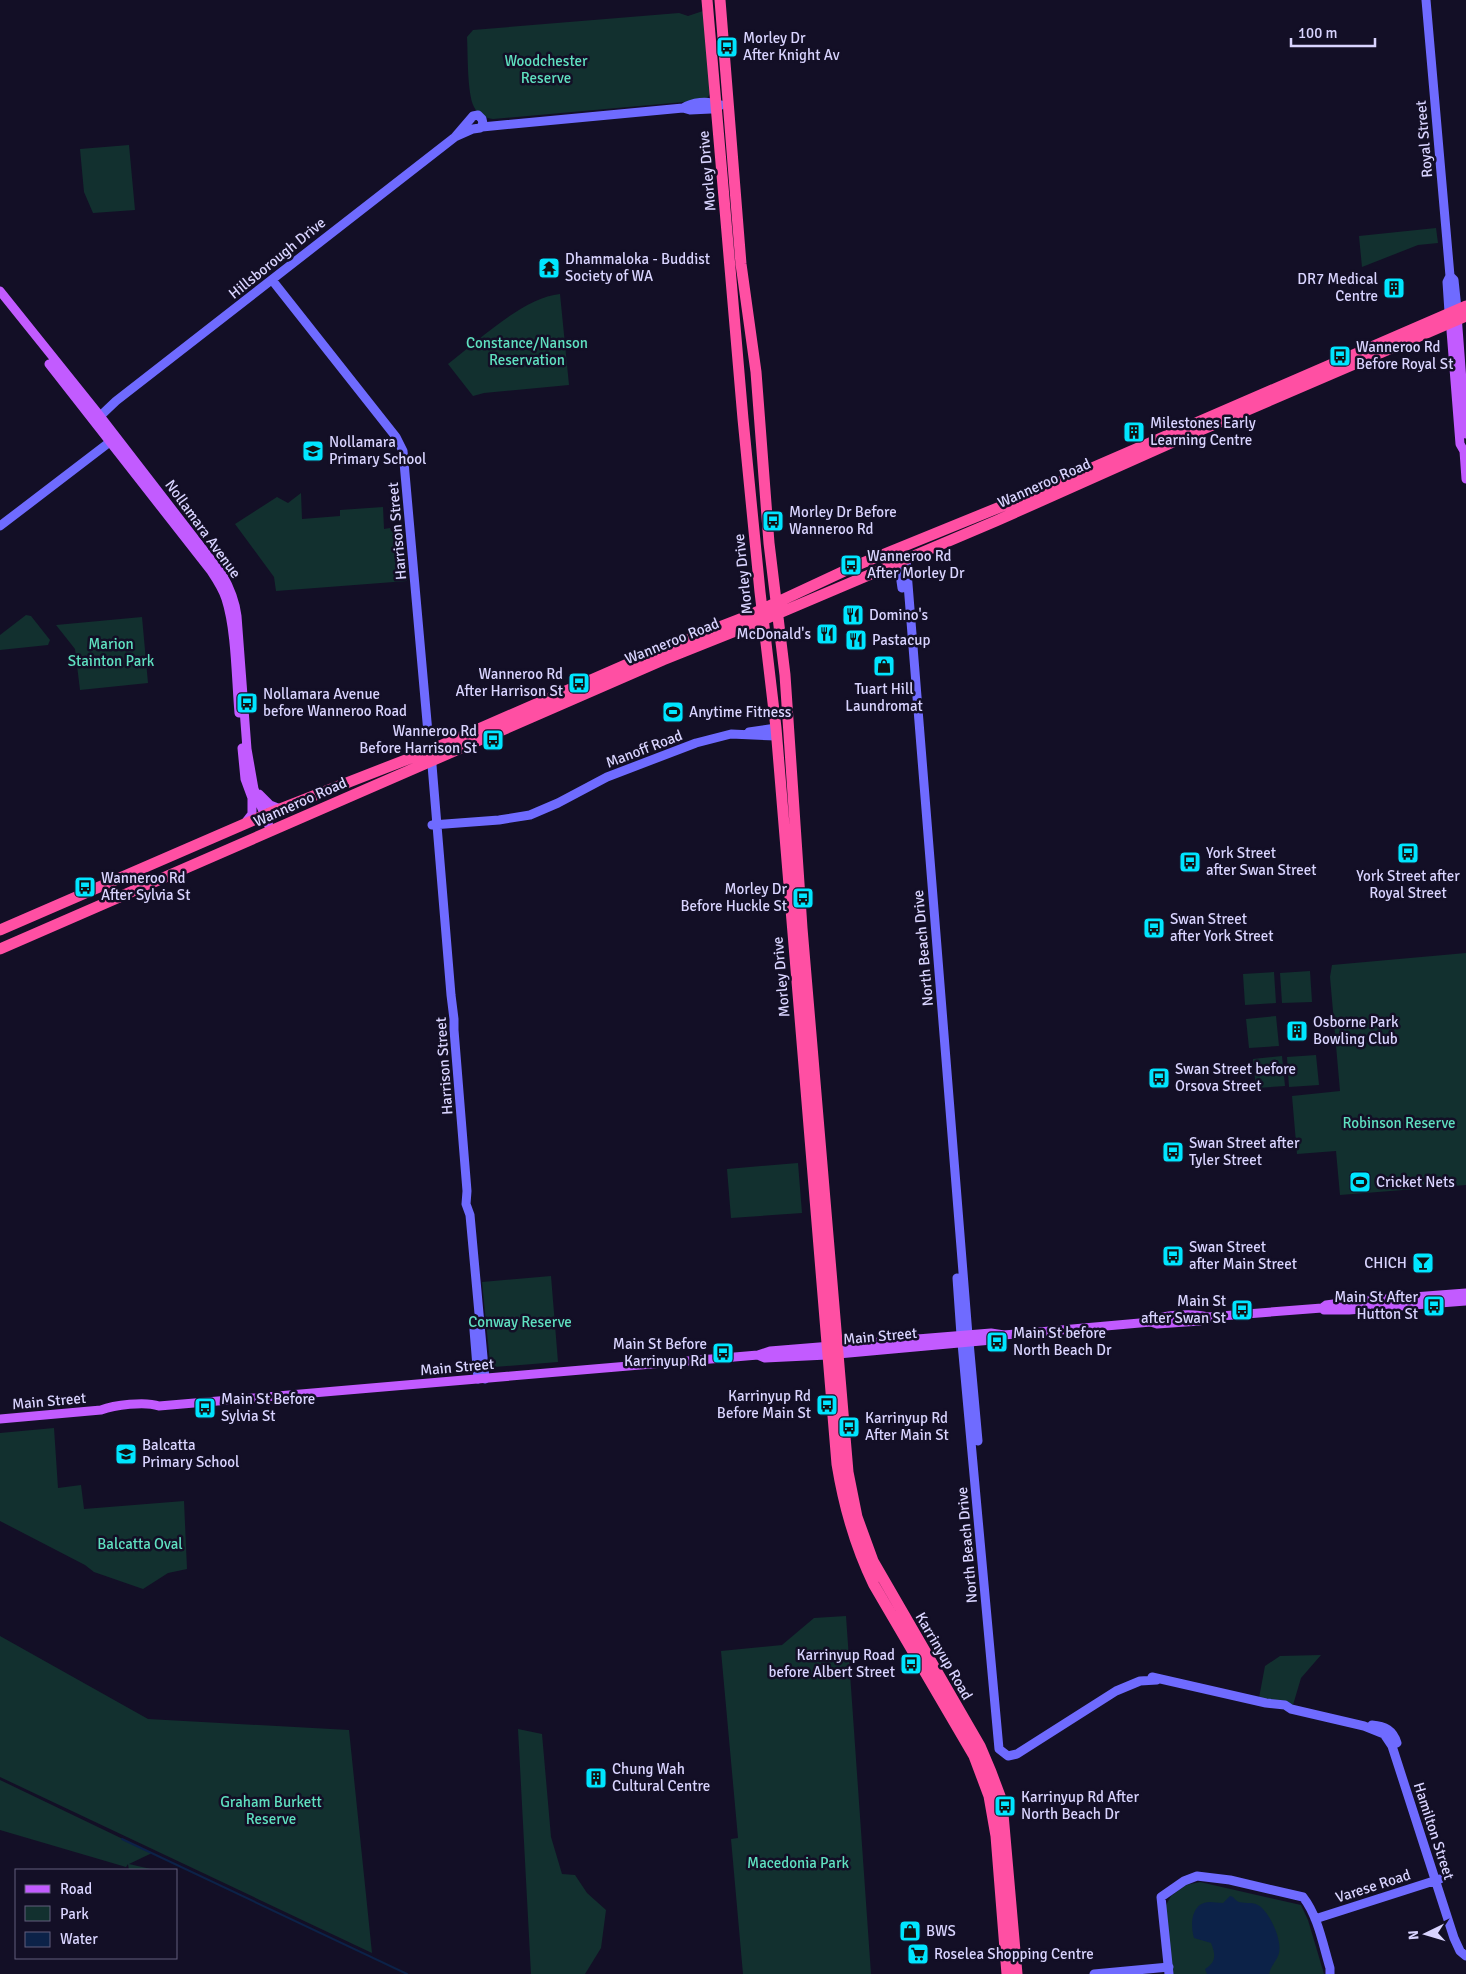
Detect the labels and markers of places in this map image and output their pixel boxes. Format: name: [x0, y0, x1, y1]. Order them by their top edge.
place label: Morley Dr After Knight Av: [743, 29, 840, 64]
bus stop icon: Morley Dr After Knight Av: [715, 35, 739, 59]
place label: Dhammaloka - Buddist Society of WA: [565, 250, 710, 285]
temple icon: Dhammaloka - Buddist Society of WA: [537, 256, 561, 280]
place label: DR7 Medical Centre: [1297, 270, 1378, 305]
building icon: DR7 Medical Centre: [1382, 276, 1406, 300]
place label: Wanneroo Rd Before Royal St: [1356, 338, 1453, 373]
bus stop icon: Wanneroo Rd Before Royal St: [1328, 344, 1352, 368]
place label: Milestones Early Learning Centre: [1150, 414, 1256, 449]
building icon: Milestones Early Learning Centre: [1122, 420, 1146, 444]
place label: Nollamara Primary School: [329, 433, 426, 468]
school or university icon: Nollamara Primary School: [301, 439, 325, 463]
place label: Morley Dr Before Wanneroo Rd: [789, 503, 897, 538]
bus stop icon: Morley Dr Before Wanneroo Rd: [761, 509, 785, 533]
place label: Wanneroo Rd After Morley Dr: [867, 547, 965, 582]
bus stop icon: Wanneroo Rd After Morley Dr: [839, 553, 863, 577]
restaurant icon: Domino's: [841, 603, 865, 627]
place label: Domino's: [869, 606, 929, 624]
restaurant icon: McDonald's: [815, 622, 839, 646]
place label: McDonald's: [737, 625, 811, 643]
restaurant icon: Pastacup: [844, 628, 868, 652]
place label: Pastacup: [872, 631, 930, 649]
shop icon: Tuart Hill Laundromat: [872, 654, 896, 678]
place label: Wanneroo Rd After Harrison St: [456, 665, 563, 700]
bus stop icon: Wanneroo Rd After Harrison St: [567, 671, 591, 695]
place label: Tuart Hill Laundromat: [845, 680, 923, 715]
place label: Nollamara Avenue before Wanneroo Road: [263, 685, 407, 720]
bus stop icon: Nollamara Avenue before Wanneroo Road: [235, 691, 259, 715]
sports icon: Anytime Fitness: [661, 700, 685, 724]
place label: Anytime Fitness: [689, 703, 792, 721]
place label: Wanneroo Rd Before Harrison St: [359, 722, 477, 757]
bus stop icon: Wanneroo Rd Before Harrison St: [481, 728, 505, 752]
bus stop icon: York Street after Royal Street: [1396, 841, 1420, 865]
place label: York Street after Swan Street: [1206, 844, 1317, 879]
bus stop icon: York Street after Swan Street: [1178, 850, 1202, 874]
place label: York Street after Royal Street: [1356, 867, 1460, 902]
place label: Wanneroo Rd After Sylvia St: [101, 869, 190, 904]
bus stop icon: Wanneroo Rd After Sylvia St: [73, 875, 97, 899]
place label: Morley Dr Before Huckle St: [680, 880, 787, 915]
bus stop icon: Morley Dr Before Huckle St: [791, 886, 815, 910]
place label: Swan Street after York Street: [1170, 910, 1274, 945]
bus stop icon: Swan Street after York Street: [1142, 916, 1166, 940]
place label: Osborne Park Bowling Club: [1313, 1013, 1399, 1048]
building icon: Osborne Park Bowling Club: [1285, 1019, 1309, 1043]
place label: Swan Street before Orsova Street: [1175, 1060, 1296, 1095]
bus stop icon: Swan Street before Orsova Street: [1147, 1066, 1171, 1090]
place label: Swan Street after Tyler Street: [1189, 1134, 1300, 1169]
bus stop icon: Swan Street after Tyler Street: [1161, 1140, 1185, 1164]
sports icon: Cricket Nets: [1348, 1170, 1372, 1194]
place label: Cricket Nets: [1376, 1173, 1455, 1191]
place label: Swan Street after Main Street: [1189, 1238, 1297, 1273]
bus stop icon: Swan Street after Main Street: [1161, 1244, 1185, 1268]
bar icon: CHICH: [1411, 1251, 1435, 1275]
place label: CHICH: [1364, 1254, 1407, 1272]
place label: Main St After Hutton St: [1334, 1288, 1418, 1323]
place label: Main St after Swan St: [1141, 1292, 1226, 1327]
bus stop icon: Main St After Hutton St: [1422, 1294, 1446, 1318]
bus stop icon: Main St after Swan St: [1230, 1298, 1254, 1322]
place label: Main St before North Beach Dr: [1013, 1324, 1112, 1359]
bus stop icon: Main St before North Beach Dr: [985, 1330, 1009, 1354]
place label: Main St Before Karrinyup Rd: [613, 1335, 707, 1370]
bus stop icon: Main St Before Karrinyup Rd: [711, 1341, 735, 1365]
place label: Karrinyup Rd Before Main St: [717, 1387, 811, 1422]
place label: Main St Before Sylvia St: [221, 1390, 315, 1425]
bus stop icon: Karrinyup Rd Before Main St: [815, 1393, 839, 1417]
bus stop icon: Main St Before Sylvia St: [193, 1396, 217, 1420]
place label: Karrinyup Rd After Main St: [865, 1409, 949, 1444]
bus stop icon: Karrinyup Rd After Main St: [837, 1415, 861, 1439]
place label: Balcatta Primary School: [142, 1436, 239, 1471]
school or university icon: Balcatta Primary School: [114, 1442, 138, 1466]
place label: Karrinyup Road before Albert Street: [769, 1646, 895, 1681]
bus stop icon: Karrinyup Road before Albert Street: [899, 1652, 923, 1676]
place label: Chung Wah Cultural Centre: [612, 1760, 710, 1795]
building icon: Chung Wah Cultural Centre: [584, 1766, 608, 1790]
place label: Karrinyup Rd After North Beach Dr: [1021, 1788, 1139, 1823]
bus stop icon: Karrinyup Rd After North Beach Dr: [993, 1794, 1017, 1818]
shop icon: BWS: [898, 1919, 922, 1943]
place label: BWS: [926, 1922, 956, 1940]
supermarket icon: Roselea Shopping Centre: [906, 1942, 930, 1966]
place label: Roselea Shopping Centre: [934, 1945, 1094, 1963]

